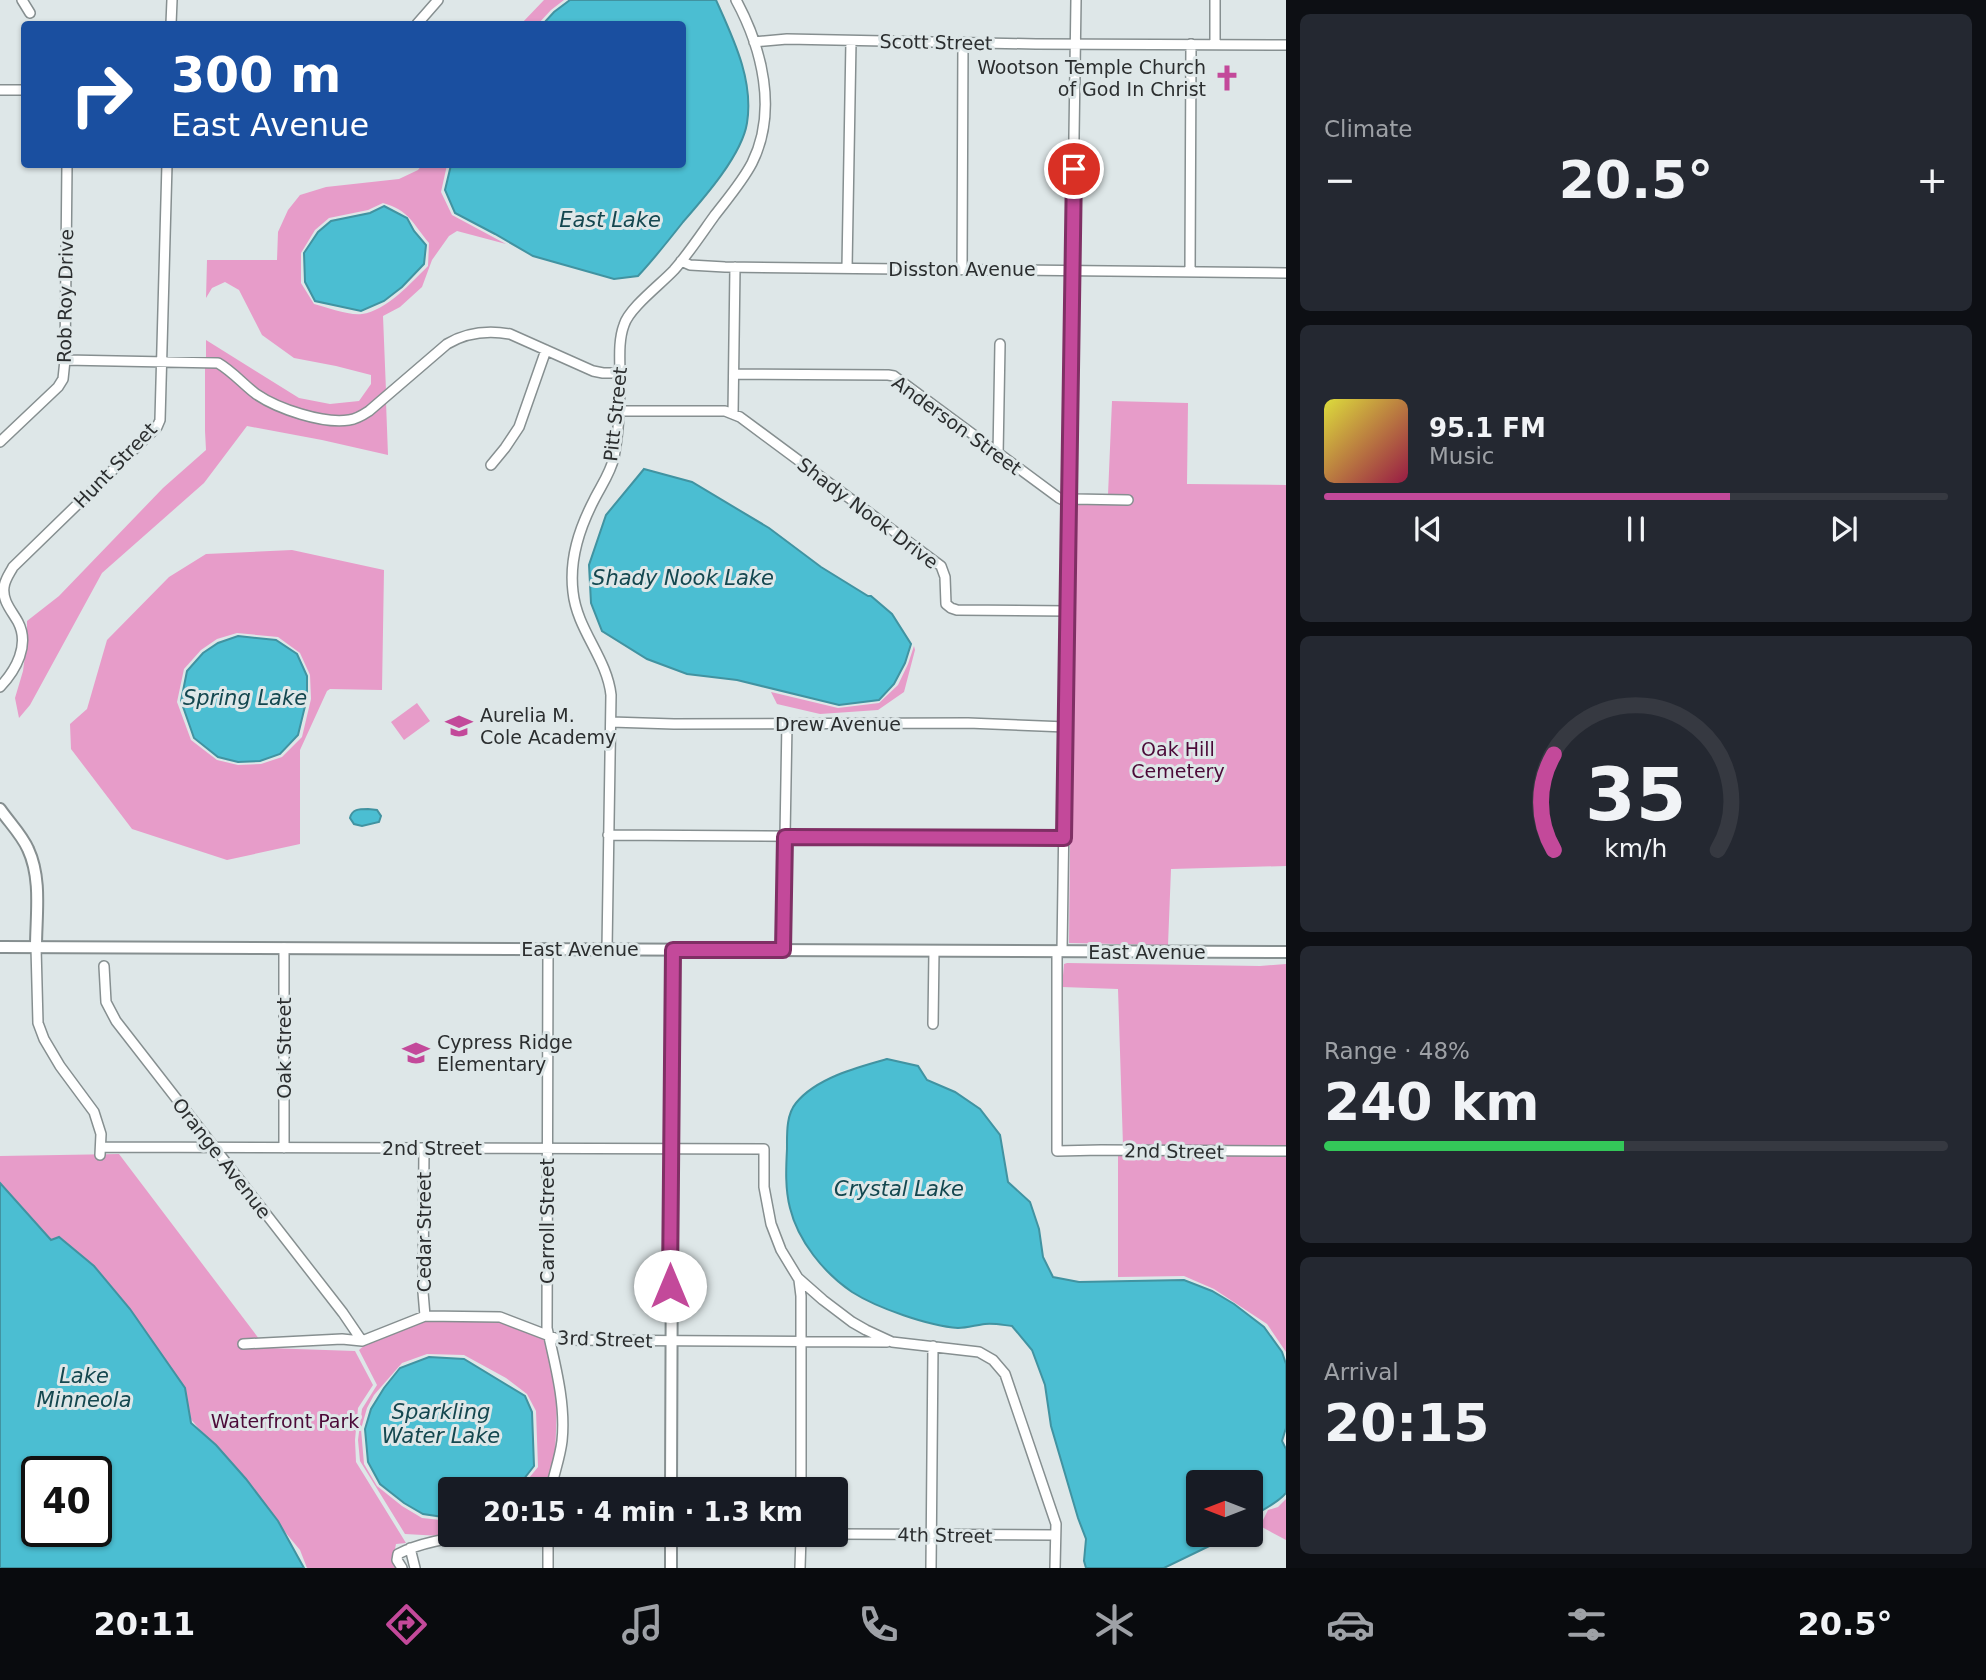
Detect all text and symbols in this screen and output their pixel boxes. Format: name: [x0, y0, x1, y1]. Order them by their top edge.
street label: Scott Street: [879, 30, 993, 54]
text: 300 m: [171, 47, 341, 104]
icon: right: [56, 49, 147, 140]
place label: Wootson Temple Church of God In Christ: [977, 56, 1206, 100]
church icon: Wootson Temple Church of God In Christ: [1212, 63, 1242, 93]
text: East Avenue: [171, 106, 369, 144]
text: Climate: [1324, 116, 1413, 142]
pin: [1044, 139, 1104, 199]
icon: arrive: [1055, 150, 1093, 188]
text: 20.5°: [1559, 150, 1713, 210]
text: −: [1324, 158, 1356, 202]
text: +: [1916, 158, 1948, 202]
water label: East Lake: [559, 208, 661, 232]
street label: Rob Roy Drive: [53, 229, 77, 363]
street label: Disston Avenue: [888, 258, 1036, 280]
street label: Pitt Street: [599, 366, 631, 462]
street label: Anderson Street: [888, 371, 1026, 479]
text: 95.1 FM: [1429, 413, 1546, 443]
street label: Hunt Street: [69, 418, 161, 512]
text: Music: [1429, 443, 1494, 469]
street label: Shady Nook Drive: [793, 453, 943, 573]
icon: previous: [1409, 510, 1447, 548]
icon: pause: [1617, 510, 1655, 548]
icon: next: [1825, 510, 1863, 548]
water label: Shady Nook Lake: [592, 566, 774, 590]
water label: Spring Lake: [183, 686, 307, 710]
place label: Aurelia M. Cole Academy: [480, 704, 616, 748]
school or university icon: Aurelia M. Cole Academy: [444, 711, 474, 741]
street label: Drew Avenue: [775, 713, 901, 735]
park label: Oak Hill Cemetery: [1131, 738, 1225, 782]
text: 35: [1585, 752, 1687, 837]
text: km/h: [1604, 834, 1668, 863]
street label: East Avenue: [521, 938, 639, 960]
street label: East Avenue: [1088, 941, 1206, 963]
street label: Oak Street: [273, 997, 295, 1099]
place label: Cypress Ridge Elementary: [437, 1031, 573, 1075]
school or university icon: Cypress Ridge Elementary: [401, 1038, 431, 1068]
text: Range · 48%: [1324, 1038, 1470, 1064]
text: 240 km: [1324, 1072, 1539, 1132]
street label: Orange Avenue: [168, 1093, 276, 1223]
street label: 2nd Street: [382, 1137, 482, 1159]
street label: 2nd Street: [1124, 1139, 1224, 1163]
street label: Carroll Street: [536, 1158, 558, 1284]
street label: Cedar Street: [413, 1172, 435, 1292]
water label: Crystal Lake: [834, 1177, 964, 1201]
position arrow: [633, 1249, 707, 1323]
street label: 3rd Street: [557, 1326, 653, 1352]
text: Arrival: [1324, 1359, 1399, 1385]
water label: Lake Minneola: [36, 1364, 132, 1412]
text: 20:15: [1324, 1393, 1490, 1453]
water label: Sparkling Water Lake: [382, 1400, 500, 1448]
park label: Waterfront Park: [211, 1410, 359, 1432]
speed limit sign: 40: [21, 1456, 112, 1547]
north arrow: [1186, 1470, 1264, 1547]
map controls: [1186, 1470, 1263, 1547]
text: 20:15 · 4 min · 1.3 km: [483, 1497, 803, 1527]
street label: 4th Street: [897, 1523, 993, 1547]
icon: directions: [382, 1600, 431, 1649]
icon: music: [618, 1600, 667, 1649]
icon: phone: [854, 1600, 903, 1649]
icon: climate: [1090, 1600, 1139, 1649]
icon: car: [1326, 1600, 1375, 1649]
icon: filters: [1562, 1600, 1611, 1649]
text: 20:11: [93, 1605, 195, 1643]
text: 20.5°: [1798, 1605, 1892, 1643]

